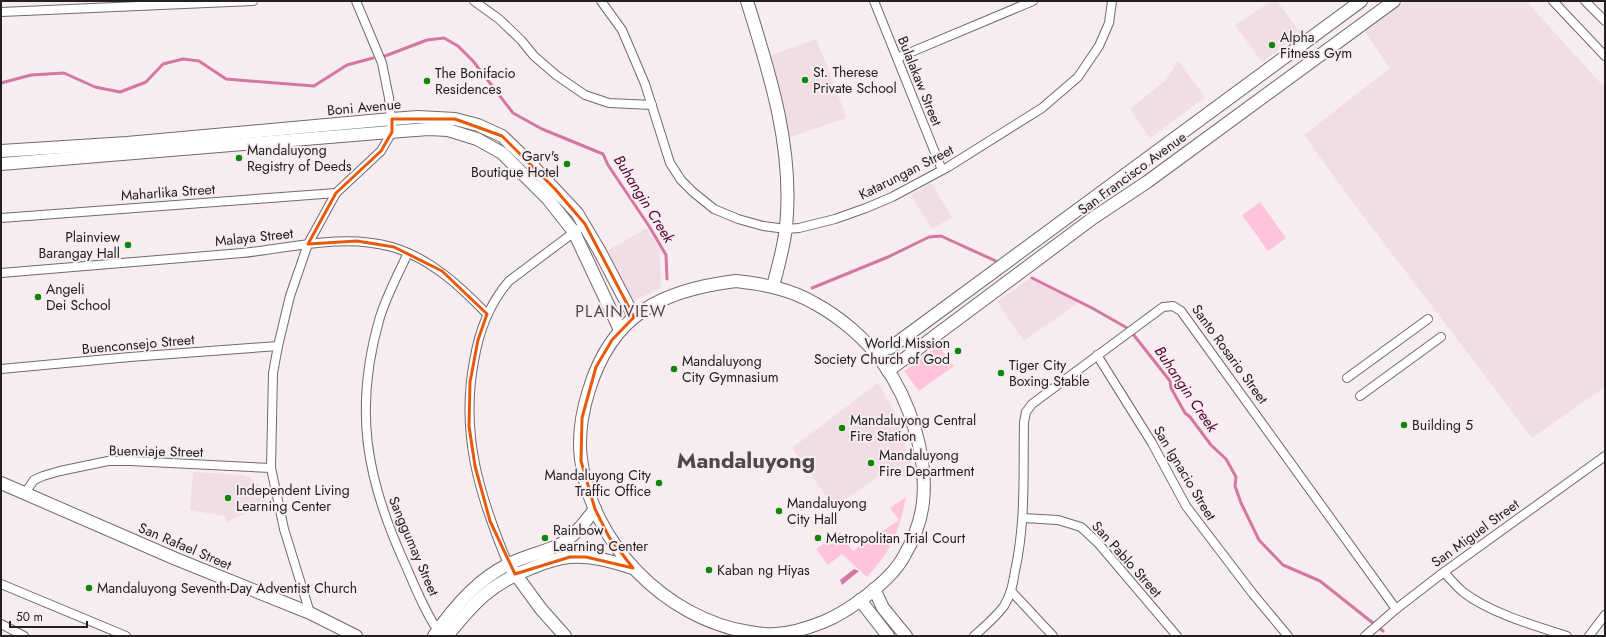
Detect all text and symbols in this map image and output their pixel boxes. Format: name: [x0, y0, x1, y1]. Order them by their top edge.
place label: Alpha Fitness Gym: [1280, 27, 1352, 63]
street label: Bulalakaw Street: [893, 33, 947, 129]
marker: Alpha Fitness Gym: [1267, 40, 1277, 50]
place label: St. Therese Private School: [813, 62, 897, 98]
place label: The Bonifacio Residences: [435, 63, 516, 99]
marker: St. Therese Private School: [800, 75, 810, 85]
marker: The Bonifacio Residences: [422, 76, 432, 86]
street label: Boni Avenue: [326, 94, 402, 120]
street label: San Francisco Avenue: [1074, 127, 1190, 219]
street label: Katarungan Street: [855, 139, 957, 204]
place label: Mandaluyong Registry of Deeds: [247, 140, 352, 176]
place label: Garv's Boutique Hotel: [471, 146, 559, 182]
water label: Buhangin Creek: [608, 151, 680, 248]
marker: Mandaluyong Registry of Deeds: [234, 153, 244, 163]
marker: Garv's Boutique Hotel: [562, 159, 572, 169]
street label: Maharlika Street: [120, 179, 216, 205]
street label: Malaya Street: [214, 223, 295, 251]
place label: Plainview Barangay Hall: [38, 227, 120, 263]
marker: Plainview Barangay Hall: [123, 240, 133, 250]
place label: Angeli Dei School: [46, 279, 111, 315]
marker: Angeli Dei School: [33, 292, 43, 302]
district label: PLAINVIEW: [575, 300, 667, 323]
street label: Santo Rosario Street: [1187, 300, 1273, 408]
street label: Buenconsejo Street: [81, 329, 196, 359]
place label: World Mission Society Church of God: [814, 333, 950, 369]
water label: Buhangin Creek: [1149, 342, 1223, 437]
marker: World Mission Society Church of God: [953, 346, 963, 356]
place label: Mandaluyong City Gymnasium: [682, 351, 779, 387]
place label: Tiger City Boxing Stable: [1009, 355, 1089, 391]
marker: Mandaluyong City Gymnasium: [669, 364, 679, 374]
marker: Tiger City Boxing Stable: [996, 368, 1006, 378]
place label: Mandaluyong Central Fire Station: [850, 410, 976, 446]
place label: Building 5: [1412, 415, 1473, 435]
marker: Building 5: [1399, 420, 1409, 430]
street label: San Ignacio Street: [1149, 422, 1221, 525]
marker: Mandaluyong Central Fire Station: [837, 423, 847, 433]
street label: Buenviaje Street: [109, 440, 204, 462]
district label: Mandaluyong: [677, 444, 815, 476]
place label: Mandaluyong Fire Department: [879, 445, 975, 481]
marker: Mandaluyong Fire Department: [866, 458, 876, 468]
place label: Mandaluyong City Traffic Office: [544, 465, 652, 501]
marker: Mandaluyong City Traffic Office: [654, 478, 664, 488]
place label: Independent Living Learning Center: [236, 480, 350, 516]
marker: Independent Living Learning Center: [223, 493, 233, 503]
street label: Sanggumay Street: [384, 493, 444, 599]
place label: Mandaluyong City Hall: [787, 493, 867, 529]
street label: San Miguel Street: [1427, 494, 1524, 572]
marker: Mandaluyong City Hall: [774, 506, 784, 516]
street label: San Pablo Street: [1087, 516, 1167, 602]
street label: San Rafael Street: [135, 517, 235, 575]
place label: Rainbow Learning Center: [553, 520, 648, 556]
place label: Metropolitan Trial Court: [826, 528, 966, 548]
marker: Rainbow Learning Center: [540, 533, 550, 543]
marker: Metropolitan Trial Court: [813, 533, 823, 543]
place label: Kaban ng Hiyas: [717, 560, 810, 580]
marker: Kaban ng Hiyas: [704, 565, 714, 575]
place label: Mandaluyong Seventh-Day Adventist Church: [97, 578, 357, 598]
marker: Mandaluyong Seventh-Day Adventist Church: [84, 583, 94, 593]
scale bar: [10, 603, 87, 629]
text: 50 m: [16, 608, 43, 626]

